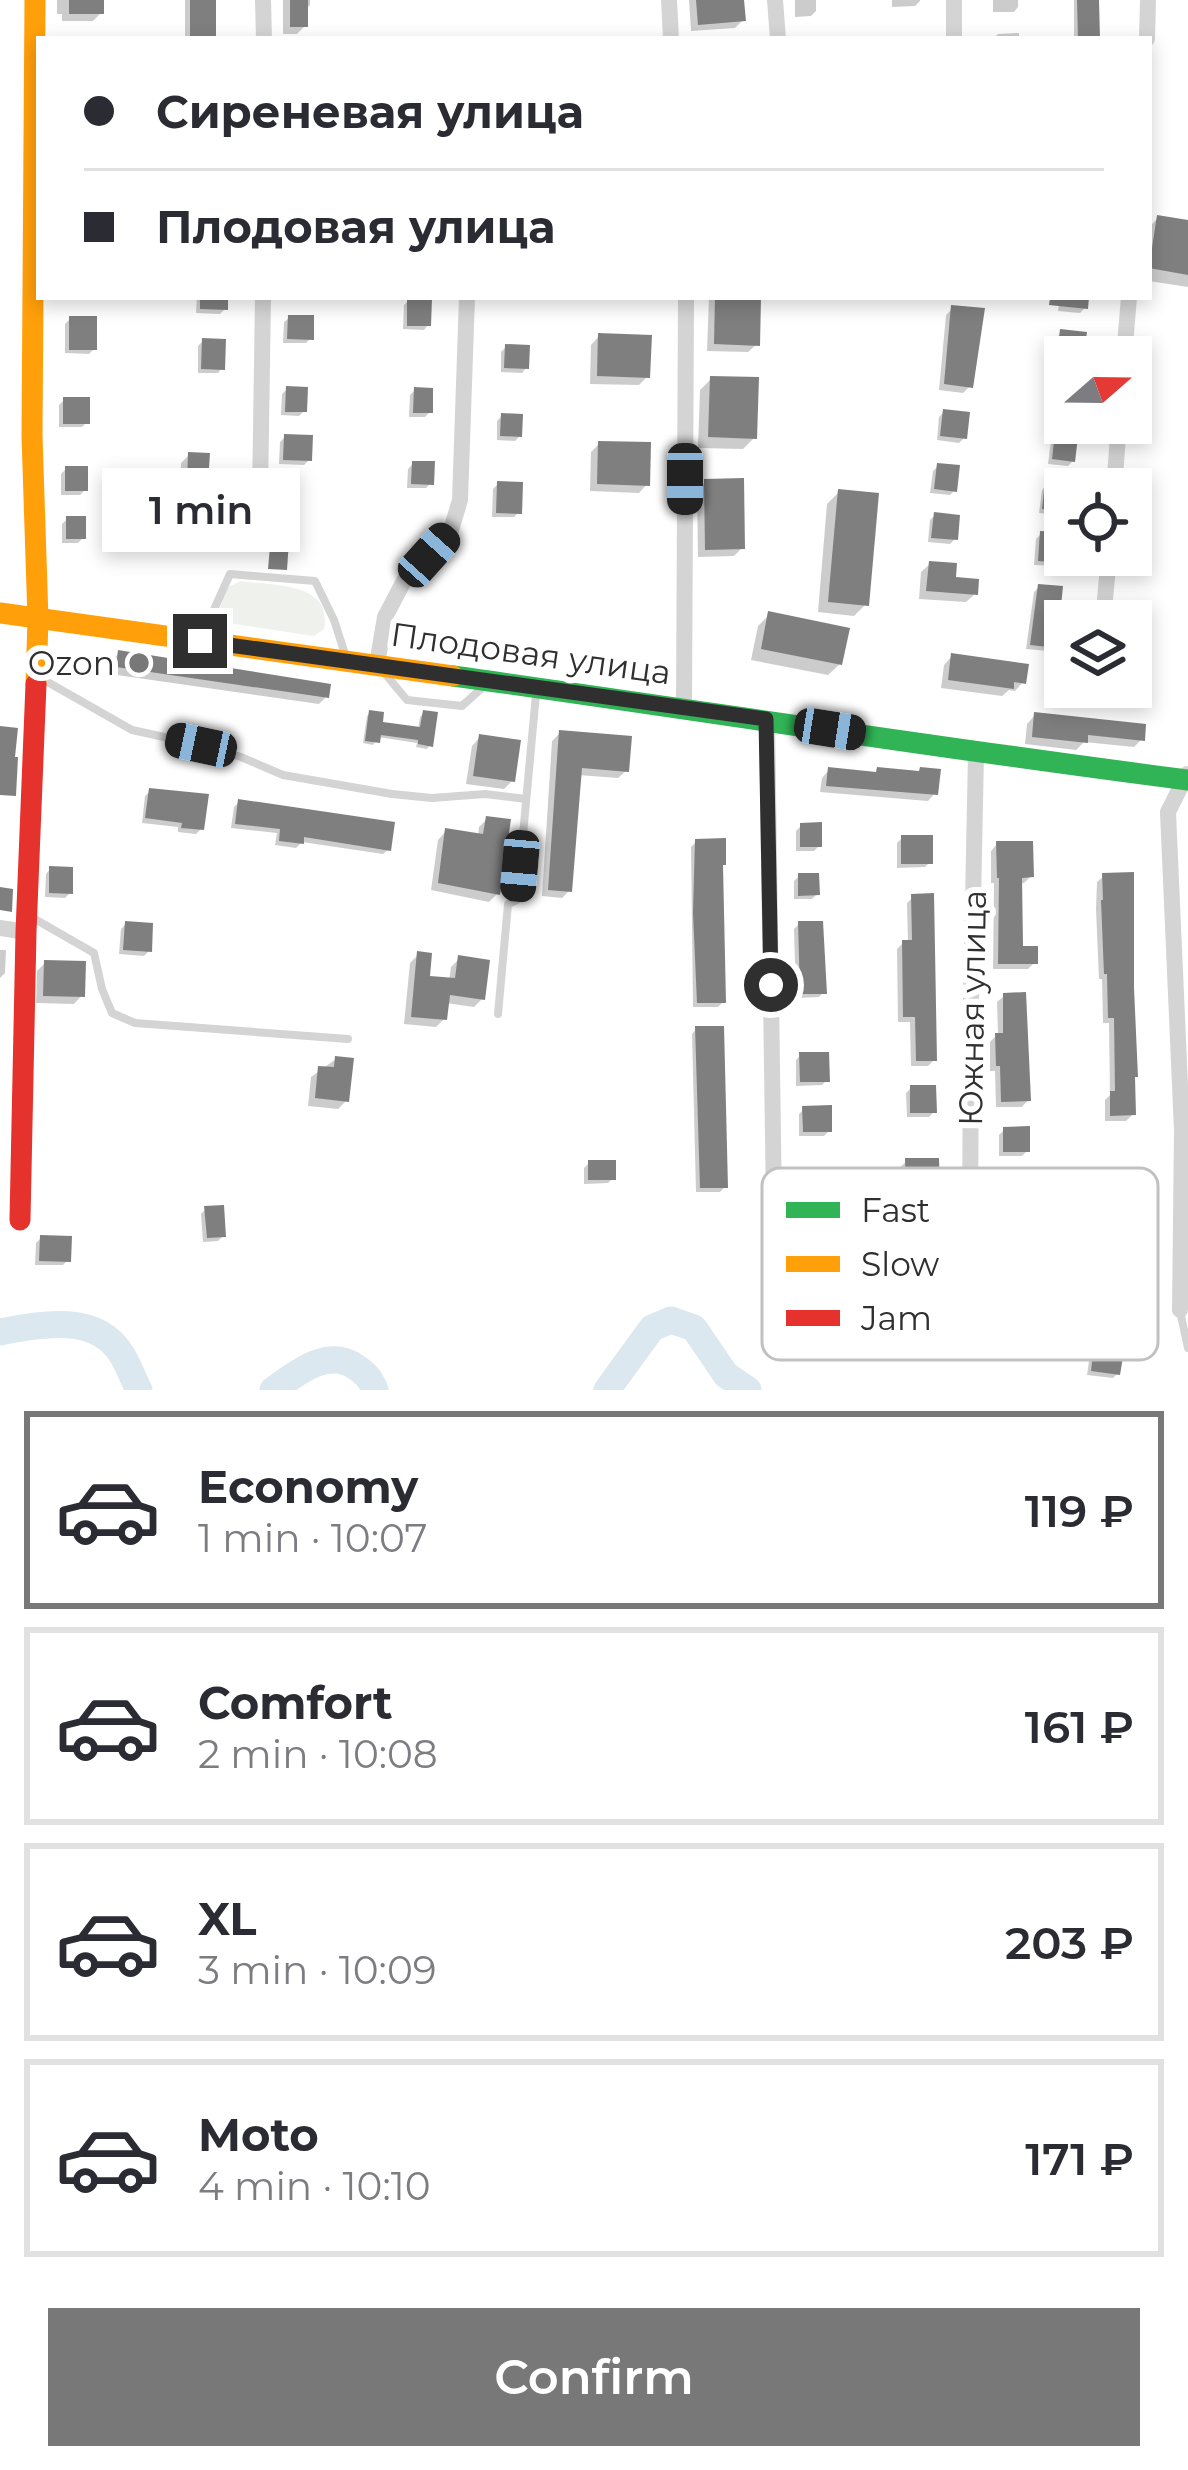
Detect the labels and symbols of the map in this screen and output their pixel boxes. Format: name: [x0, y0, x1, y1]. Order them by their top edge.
north arrow: [1044, 336, 1152, 444]
car: [667, 443, 703, 515]
callout: 1 min: [101, 467, 299, 551]
car: [392, 516, 466, 594]
route end: [173, 614, 227, 668]
street label: Плодовая улица: [388, 614, 674, 692]
place label: Ozon: [28, 643, 115, 683]
marker: Ozon: [126, 650, 152, 676]
car: [792, 706, 868, 752]
car: [162, 720, 240, 770]
car: [499, 829, 541, 903]
street label: Южная улица: [950, 890, 994, 1126]
route start: [744, 958, 798, 1012]
legend: [762, 1168, 1158, 1360]
text: Fast: [861, 1190, 930, 1230]
text: Slow: [861, 1244, 939, 1284]
text: Jam: [860, 1298, 932, 1338]

